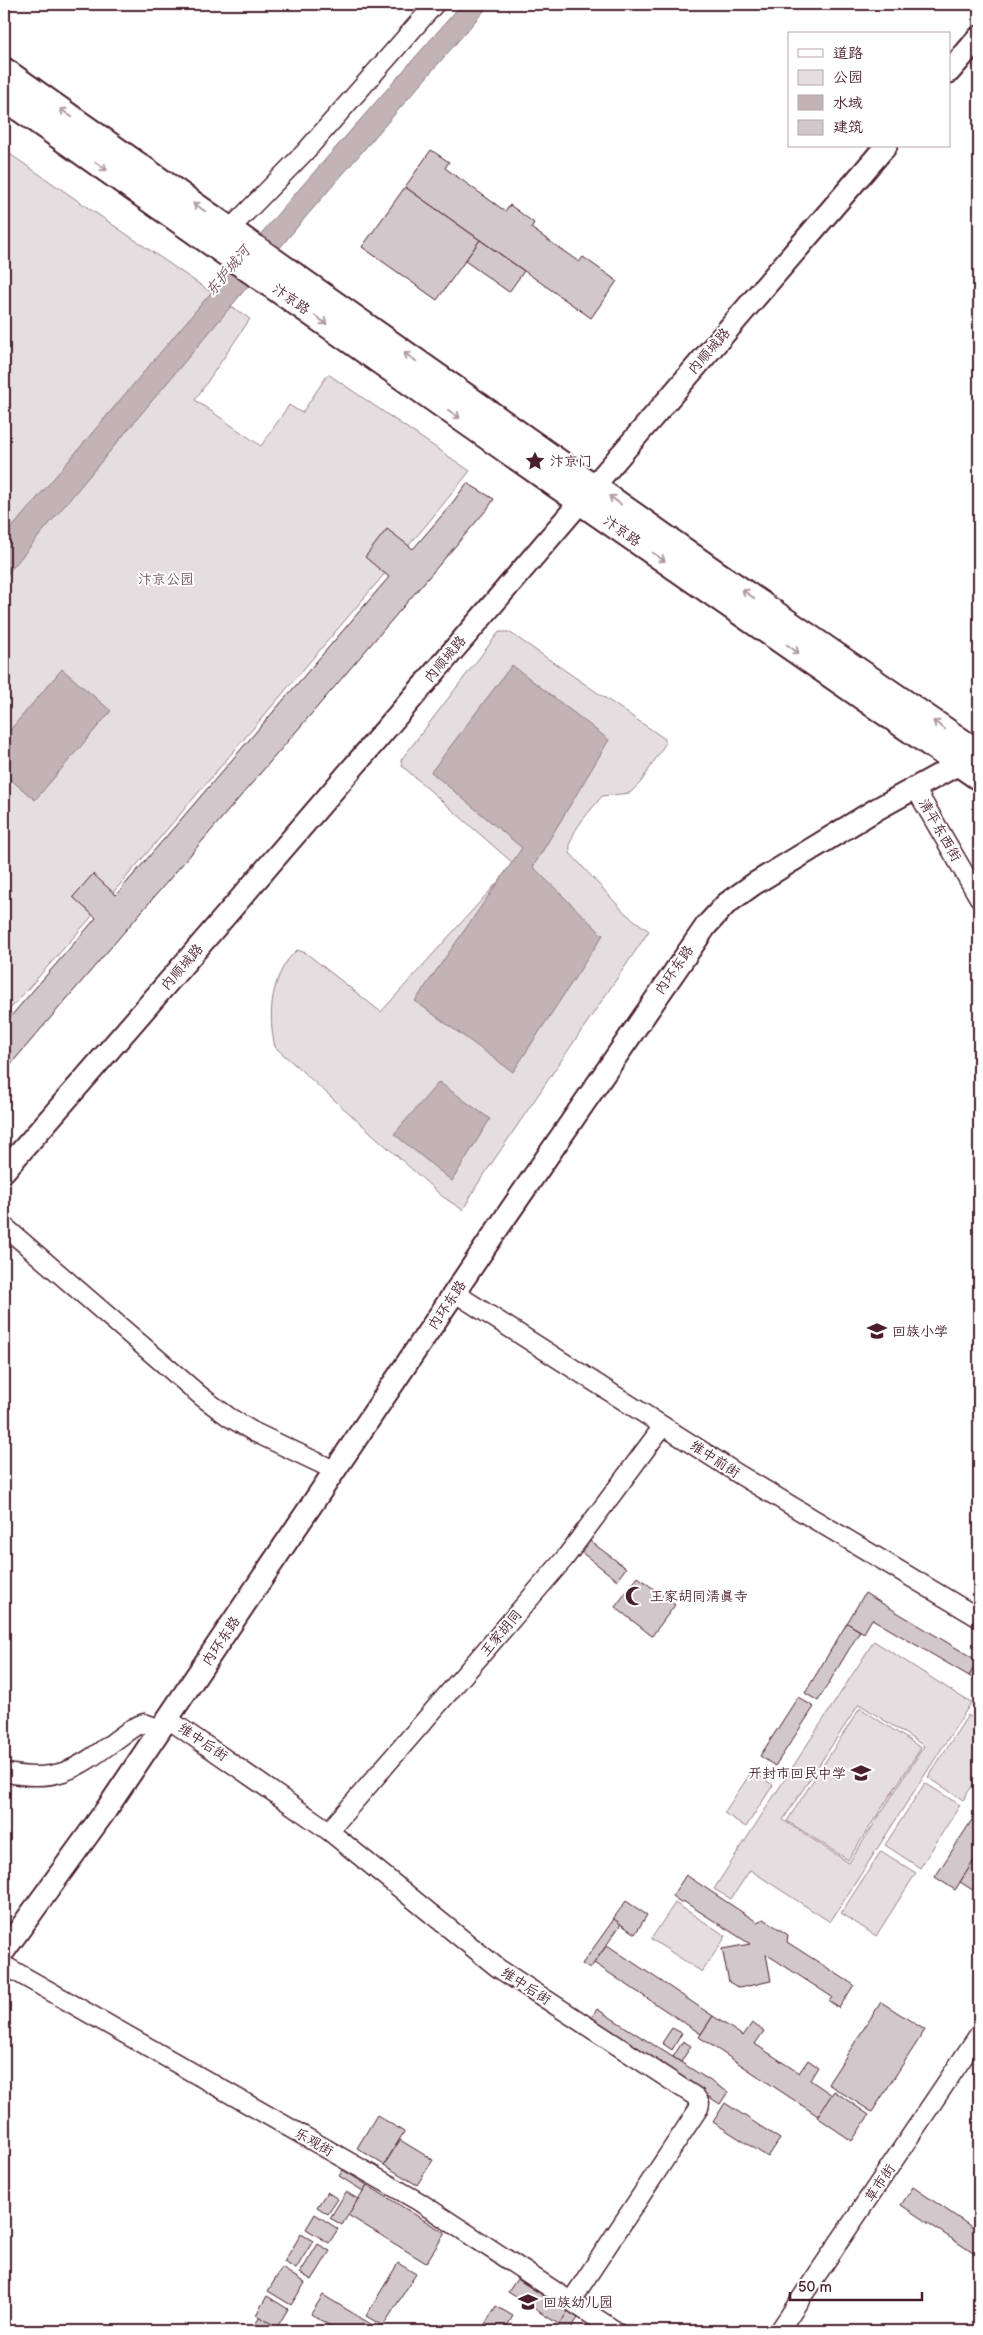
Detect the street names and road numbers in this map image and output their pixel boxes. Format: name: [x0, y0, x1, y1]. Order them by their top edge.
street label: 汴京路: [269, 280, 313, 318]
street label: 内顺城路: [684, 324, 734, 378]
street label: 汴京路: [600, 512, 644, 550]
street label: 内顺城路: [420, 632, 470, 686]
street label: 清平东西街: [915, 795, 965, 865]
street label: 内顺城路: [157, 940, 207, 994]
street label: 内环东路: [651, 942, 697, 998]
street label: 内环东路: [424, 1277, 470, 1333]
street label: 维中前街: [687, 1437, 743, 1481]
street label: 王家胡同: [476, 1606, 526, 1660]
street label: 内环东路: [198, 1613, 244, 1669]
street label: 维中后街: [175, 1719, 231, 1765]
street label: 维中后街: [498, 1964, 554, 2008]
street label: 乐观街: [292, 2124, 336, 2160]
street label: 草市街: [861, 2161, 899, 2205]

